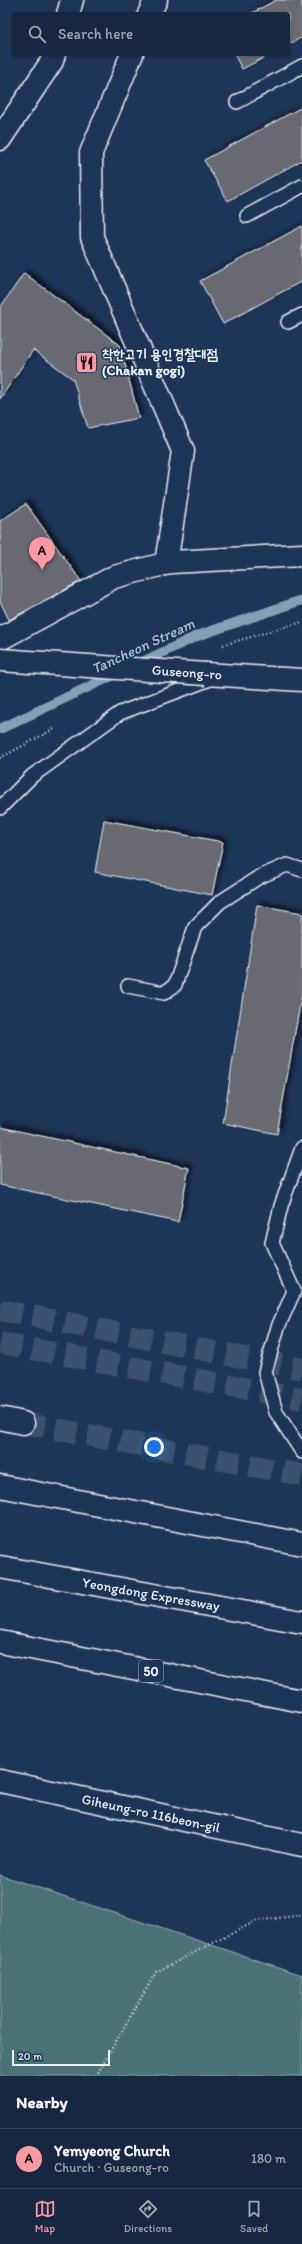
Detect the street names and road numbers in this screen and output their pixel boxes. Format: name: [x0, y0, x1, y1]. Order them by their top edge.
street label: Guseong-ro: [151, 662, 223, 683]
street label: Yeongdong Expressway: [81, 1574, 221, 1615]
road number: 50: [139, 1660, 163, 1682]
street label: Giheung-ro 116beon-gil: [80, 1791, 222, 1836]

